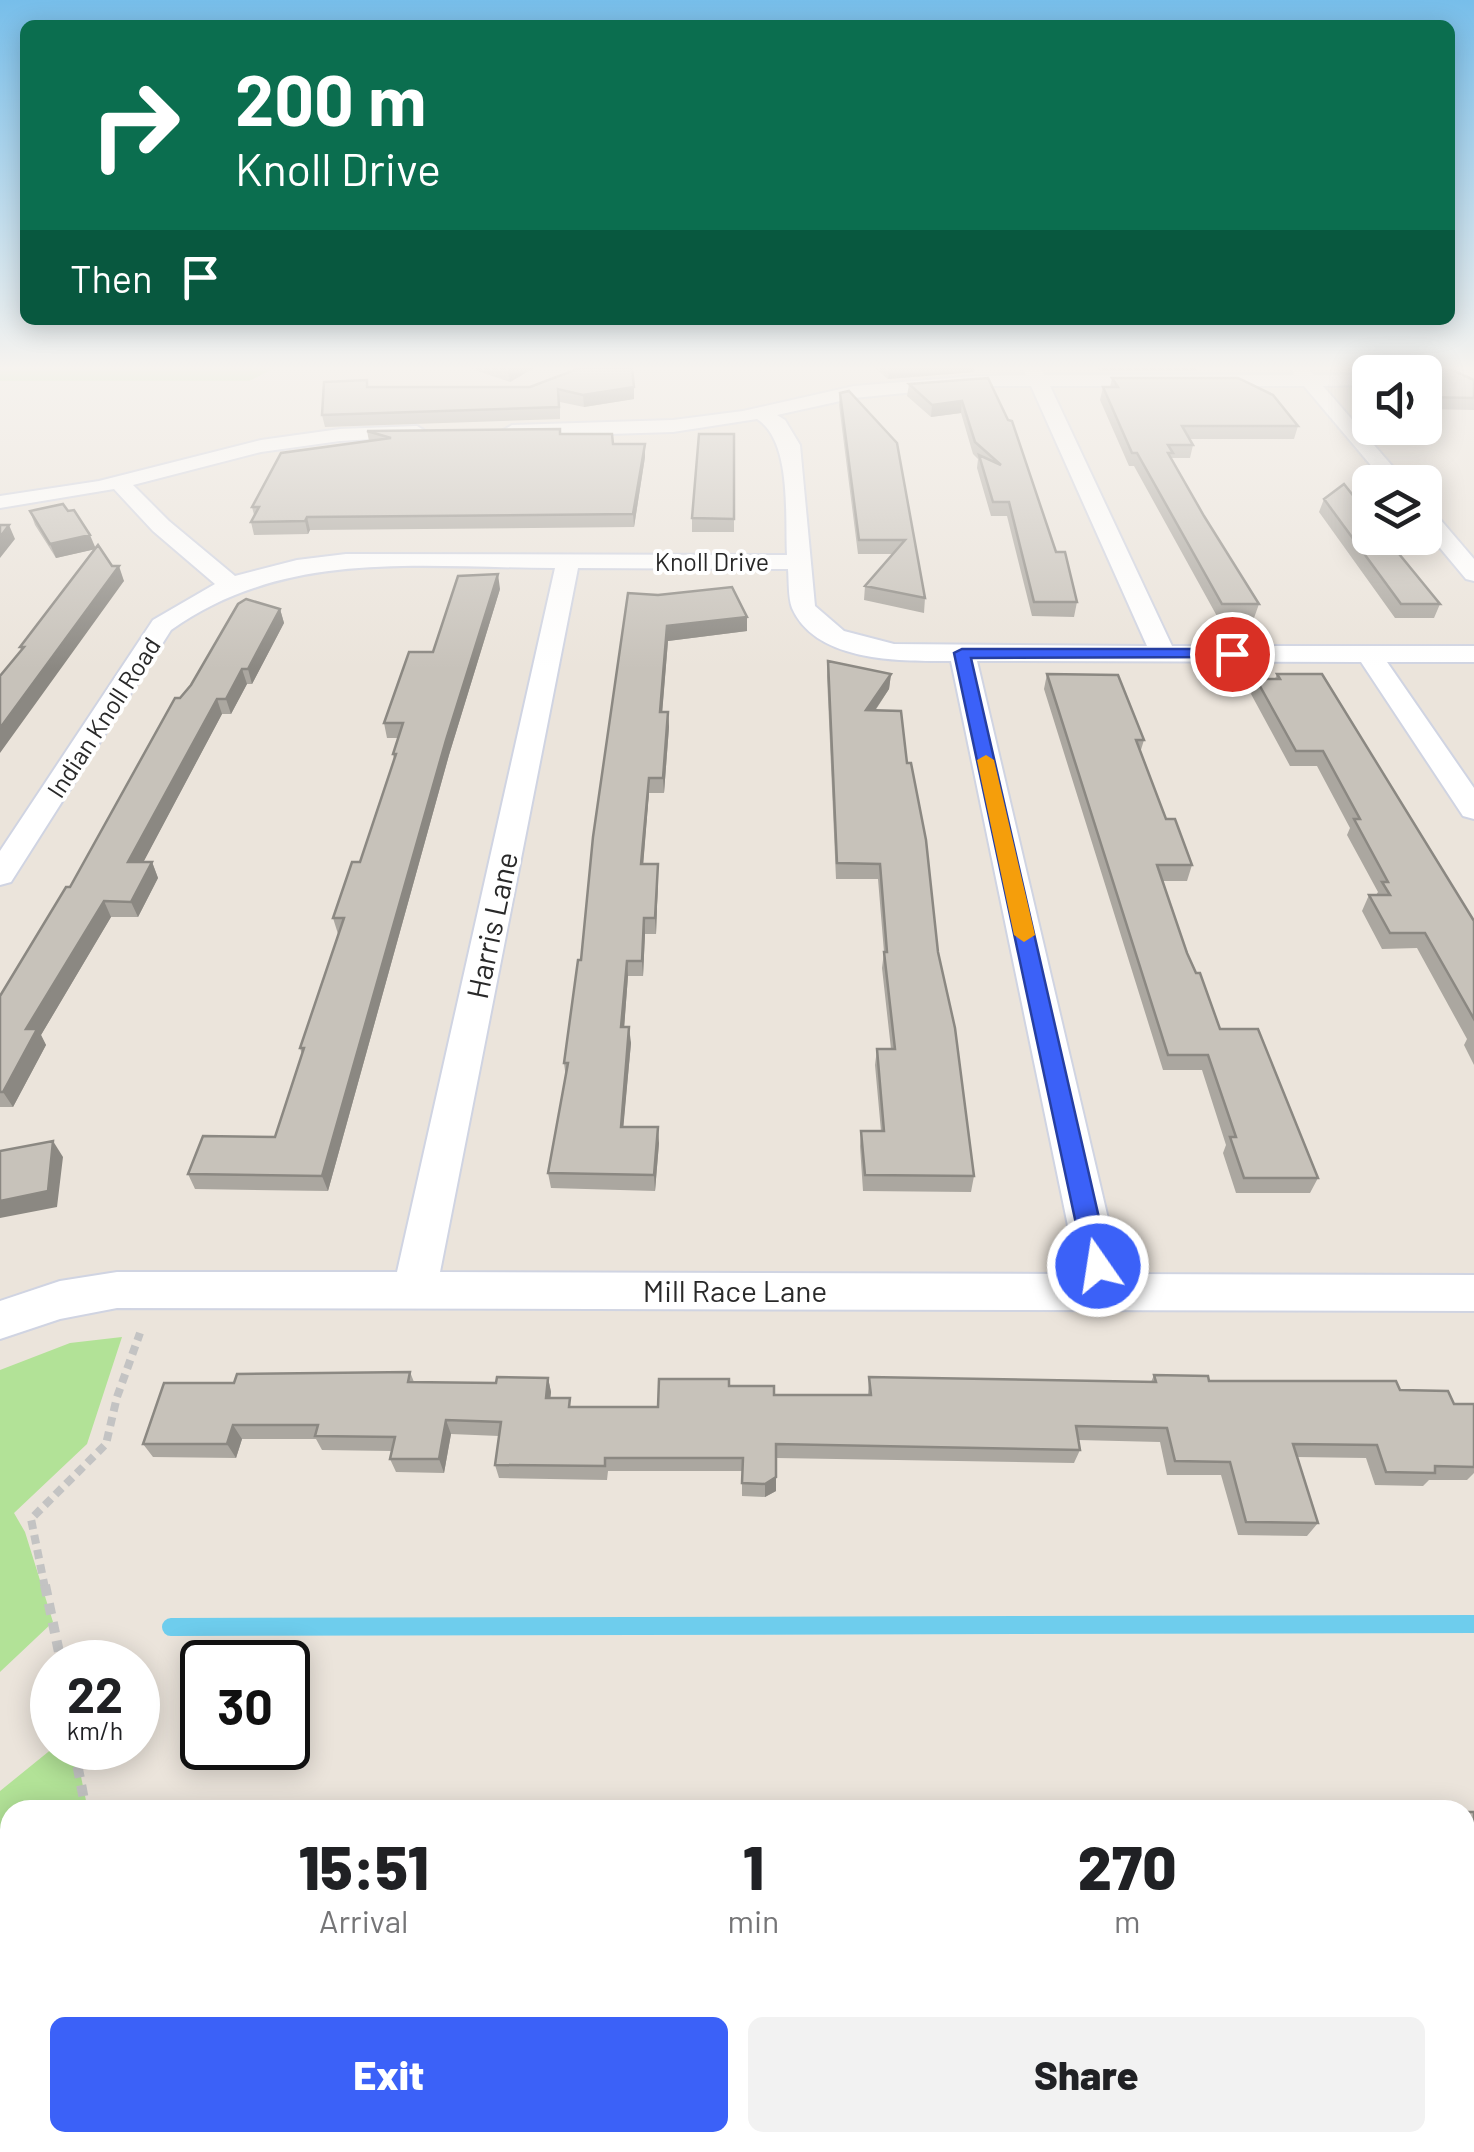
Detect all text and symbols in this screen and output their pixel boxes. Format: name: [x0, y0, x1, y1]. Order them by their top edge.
text: 200 m: [235, 56, 426, 140]
icon: right: [70, 60, 200, 190]
text: Knoll Drive: [235, 141, 441, 195]
icon: arrive: [173, 250, 228, 305]
text: Then: [70, 255, 153, 301]
map controls: [1352, 355, 1442, 555]
button: sound: [1352, 355, 1442, 445]
button: layers: [1352, 465, 1442, 555]
street label: Knoll Drive: [655, 546, 769, 576]
pin: [1190, 612, 1275, 697]
icon: arrive: [1205, 627, 1260, 682]
street label: Indian Knoll Road: [40, 631, 166, 803]
street label: Harris Lane: [458, 848, 524, 1002]
position arrow: [1046, 1214, 1150, 1318]
street label: Mill Race Lane: [643, 1272, 827, 1308]
speed limit sign: 30: [180, 1640, 310, 1770]
text: 22: [67, 1663, 123, 1723]
text: km/h: [67, 1715, 123, 1745]
text: 15:51: [299, 1830, 429, 1902]
text: 1: [743, 1830, 764, 1902]
text: 270: [1078, 1830, 1176, 1902]
text: Arrival: [319, 1901, 408, 1939]
text: min: [727, 1901, 779, 1939]
text: m: [1114, 1901, 1140, 1939]
button: Exit: [50, 2017, 728, 2132]
button: Share: [748, 2017, 1425, 2132]

